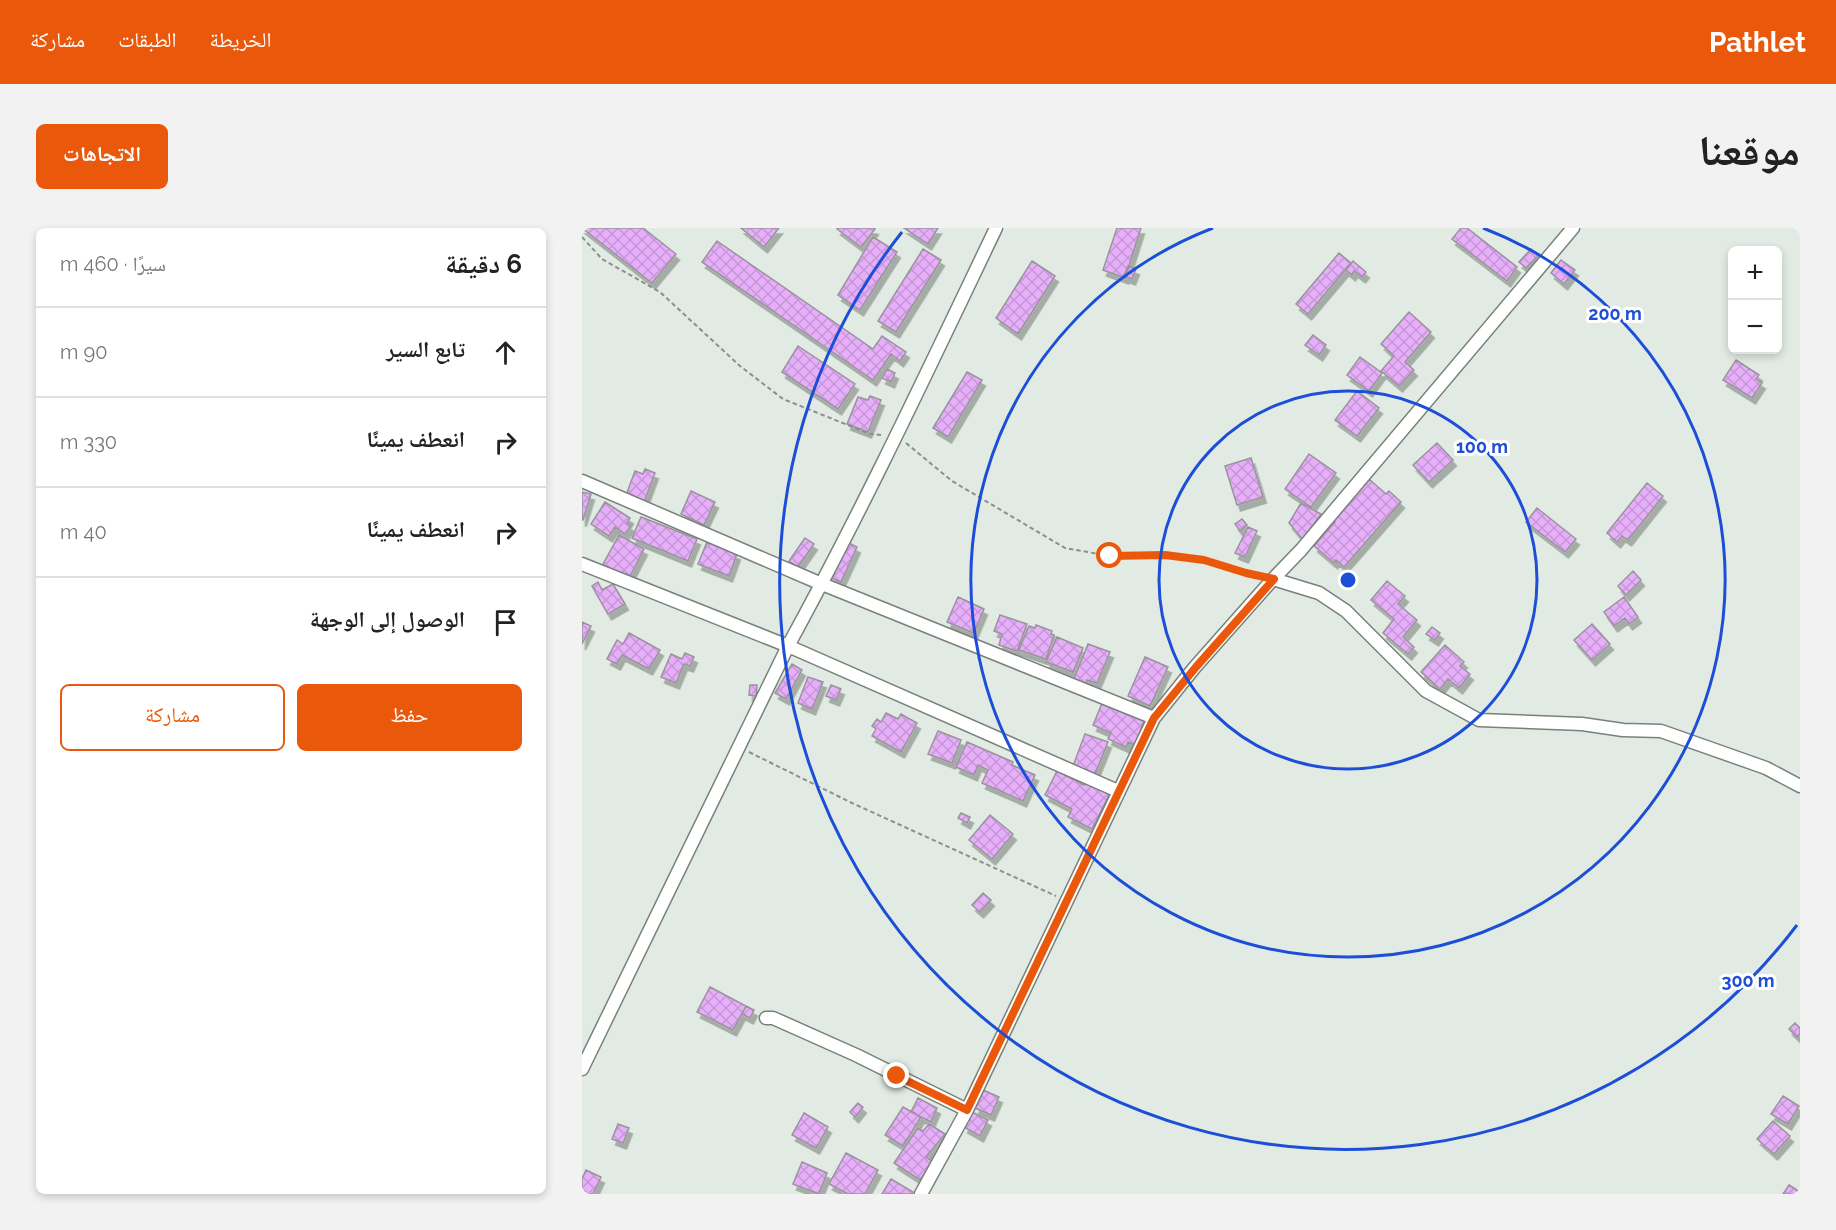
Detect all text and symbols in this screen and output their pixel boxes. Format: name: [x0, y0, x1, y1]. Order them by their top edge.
text: Pathlet: [1709, 26, 1806, 59]
text: مشاركة: [30, 27, 85, 52]
text: الطبقات: [118, 27, 177, 52]
text: الخريطة: [210, 27, 271, 52]
button: الاتجاهات: [36, 124, 168, 189]
text: موقعنا: [1699, 126, 1800, 175]
map controls: [1728, 246, 1782, 354]
button: +: [1728, 246, 1782, 300]
text: 6 دقيقة: [445, 249, 522, 279]
text: سيرًا · 460 m: [60, 252, 166, 276]
button: −: [1728, 300, 1782, 354]
text: 200 m: [1588, 303, 1642, 324]
text: تابع السير: [386, 336, 465, 362]
icon: ahead: [489, 336, 522, 369]
text: 90 m: [60, 340, 107, 364]
text: انعطف يمينًا: [366, 426, 465, 452]
icon: right: [489, 426, 522, 459]
text: 330 m: [60, 430, 117, 454]
text: 100 m: [1456, 436, 1508, 457]
text: انعطف يمينًا: [366, 516, 465, 542]
icon: right: [489, 516, 522, 549]
text: 40 m: [60, 520, 107, 544]
route start: [1096, 542, 1122, 568]
centre of rings: [1338, 570, 1358, 590]
text: الوصول إلى الوجهة: [310, 606, 465, 632]
icon: arrive: [489, 606, 522, 639]
button: مشاركة: [60, 684, 285, 751]
button: حفظ: [297, 684, 522, 751]
text: 300 m: [1721, 970, 1775, 991]
route end: [883, 1062, 909, 1088]

